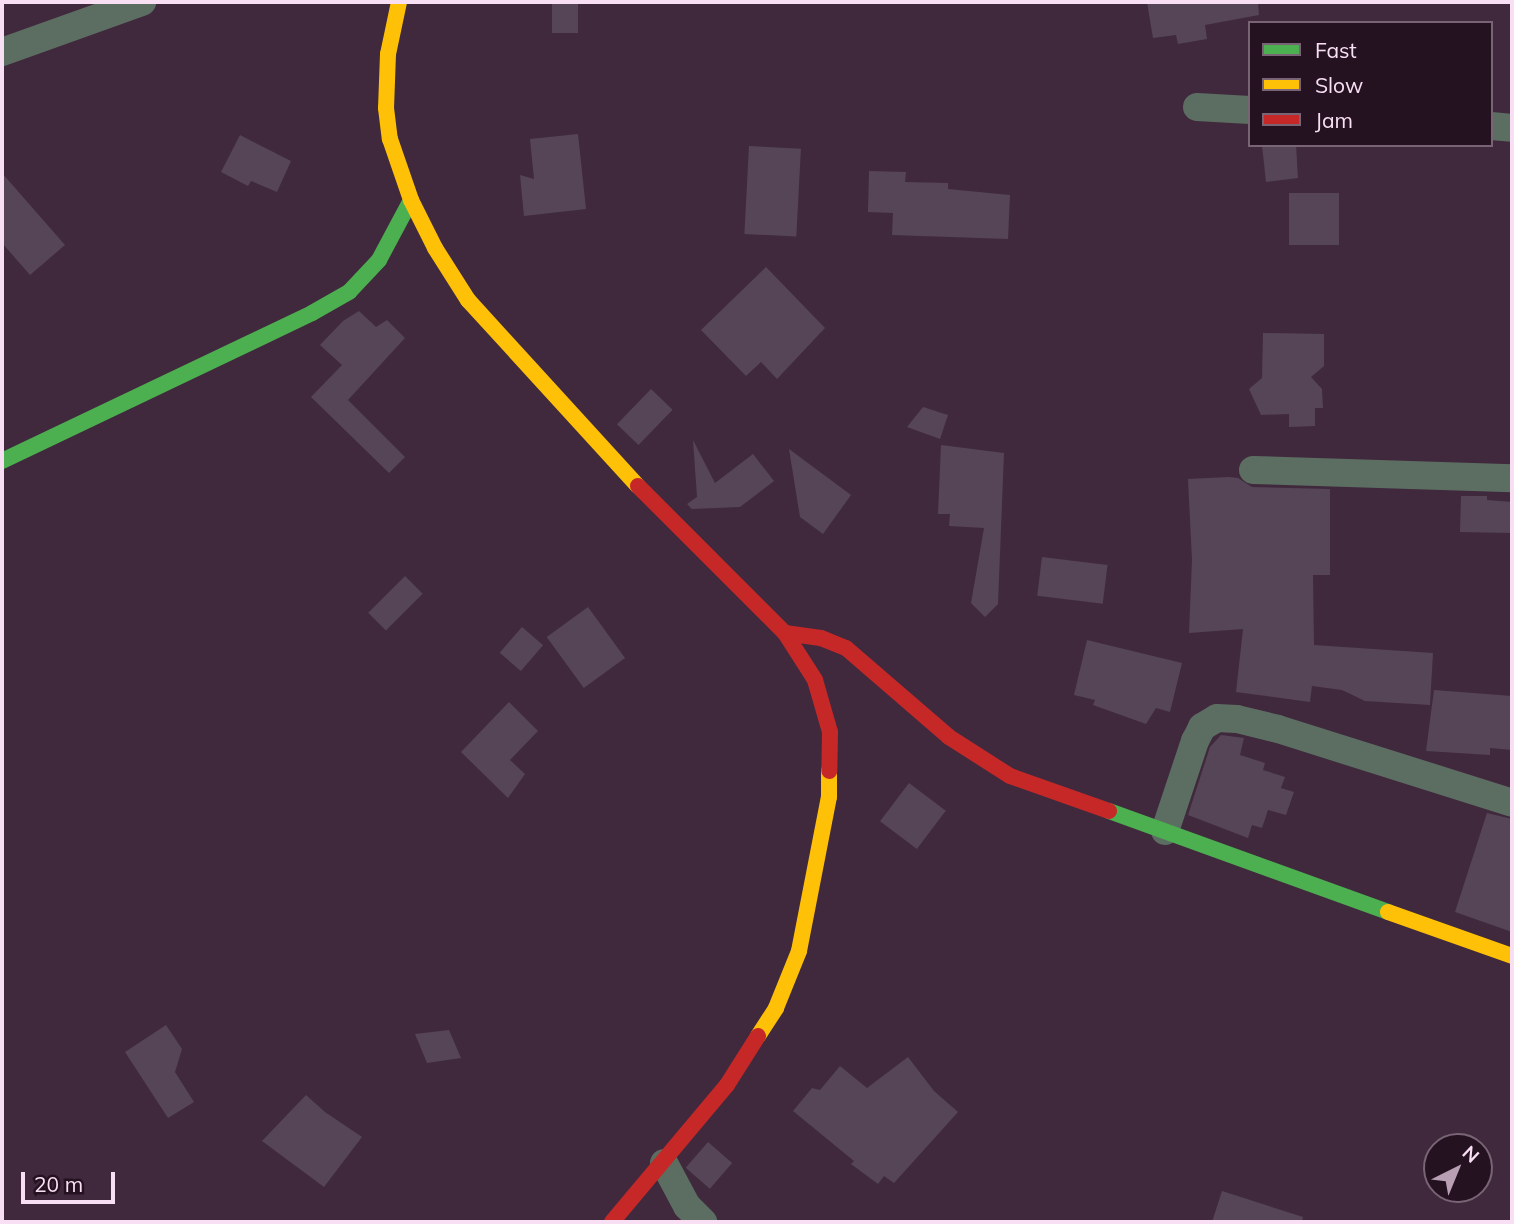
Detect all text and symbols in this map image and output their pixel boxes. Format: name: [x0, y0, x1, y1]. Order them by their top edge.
legend: [1248, 21, 1493, 147]
text: Fast: [1315, 37, 1357, 63]
text: Slow: [1315, 72, 1363, 98]
text: Jam: [1315, 107, 1353, 133]
north arrow: [1423, 1133, 1493, 1203]
text: N: [1458, 1140, 1484, 1168]
scale bar: [24, 1158, 119, 1202]
text: 20 m: [34, 1171, 83, 1197]

